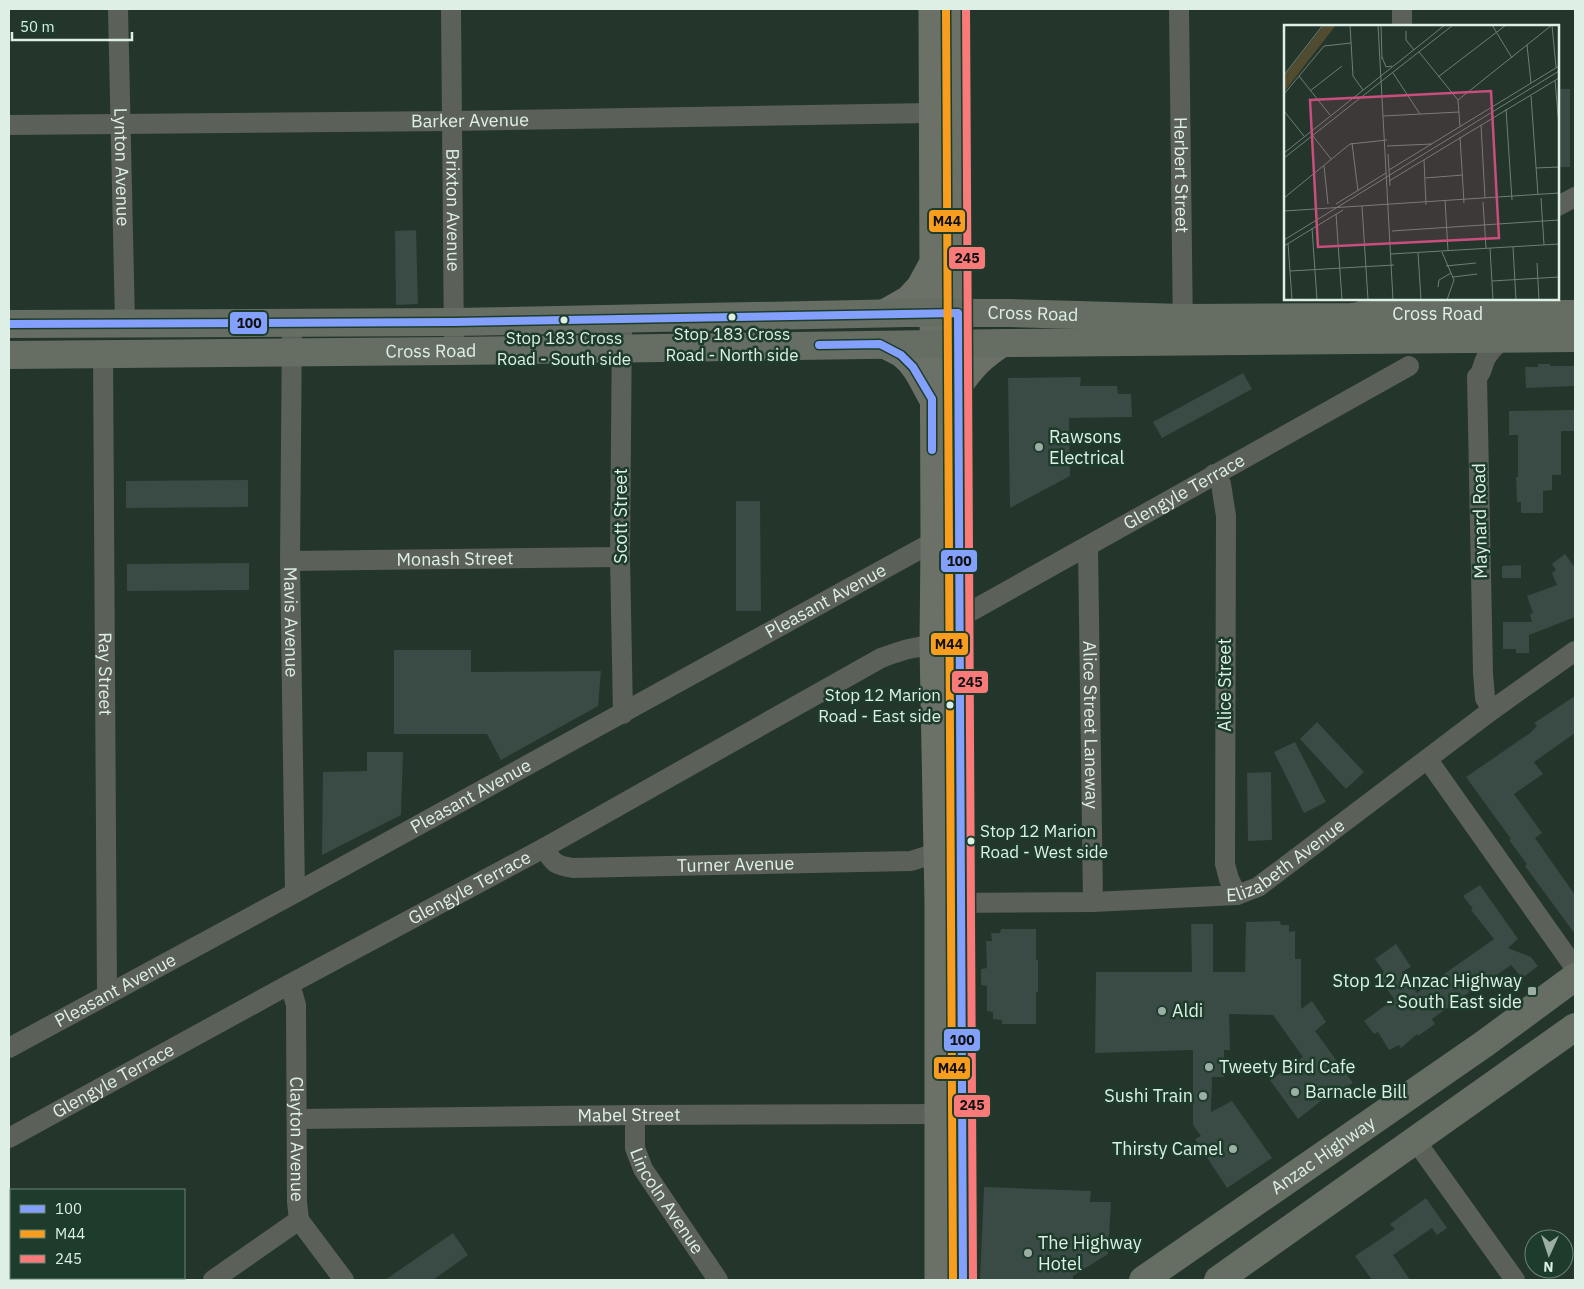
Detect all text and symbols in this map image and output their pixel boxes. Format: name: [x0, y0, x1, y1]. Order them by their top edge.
scale bar: [12, 10, 132, 42]
text: 50 m: [20, 17, 55, 36]
inset map: [1284, 25, 1559, 300]
street label: Lynton Avenue: [109, 107, 135, 227]
street label: Barker Avenue: [411, 108, 529, 132]
street label: Herbert Street: [1169, 117, 1194, 233]
street label: Brixton Avenue: [441, 148, 465, 272]
line badge: M44: [928, 209, 966, 233]
text: M44: [933, 212, 961, 230]
line badge: 245: [948, 246, 986, 270]
text: 245: [954, 249, 980, 267]
street label: Cross Road: [987, 301, 1079, 326]
street label: Cross Road: [1392, 302, 1483, 325]
line badge: 100: [229, 311, 268, 335]
marker: Stop 183 Cross Road - North side: [727, 312, 737, 322]
text: 100: [236, 314, 262, 332]
marker: Stop 183 Cross Road - South side: [559, 315, 569, 325]
place label: Stop 183 Cross Road - North side: [665, 323, 799, 366]
place label: Stop 183 Cross Road - South side: [497, 327, 631, 370]
street label: Cross Road: [385, 339, 477, 363]
place label: Rawsons Electrical: [1049, 425, 1124, 469]
marker: Rawsons Electrical: [1033, 441, 1045, 453]
street label: Glengyle Terrace: [1119, 448, 1249, 535]
street label: Maynard Road: [1467, 463, 1492, 579]
street label: Scott Street: [609, 468, 632, 564]
street label: Monash Street: [396, 546, 514, 571]
line badge: 100: [940, 549, 978, 573]
text: 100: [946, 552, 972, 570]
street label: Pleasant Avenue: [761, 558, 890, 643]
street label: Mavis Avenue: [279, 566, 304, 678]
street label: Ray Street: [94, 632, 117, 716]
line badge: M44: [930, 632, 969, 656]
text: M44: [935, 635, 963, 653]
street label: Alice Street: [1213, 638, 1236, 732]
street label: Alice Street Laneway: [1078, 641, 1104, 809]
line badge: 245: [951, 670, 989, 694]
text: 245: [957, 673, 983, 691]
place label: Stop 12 Marion Road - East side: [818, 684, 941, 727]
marker: Stop 12 Marion Road - East side: [945, 700, 955, 710]
street label: Pleasant Avenue: [406, 753, 535, 838]
street label: Elizabeth Avenue: [1226, 813, 1349, 907]
place label: Stop 12 Marion Road - West side: [980, 820, 1108, 863]
marker: Stop 12 Marion Road - West side: [966, 836, 976, 846]
street label: Glengyle Terrace: [404, 845, 535, 930]
street label: Turner Avenue: [677, 851, 795, 877]
street label: Pleasant Avenue: [50, 948, 180, 1032]
place label: Stop 12 Anzac Highway - South East side: [1333, 969, 1522, 1013]
marker: Stop 12 Anzac Highway - South East side: [1526, 985, 1538, 997]
place label: Aldi: [1172, 999, 1203, 1022]
marker: Aldi: [1156, 1005, 1168, 1017]
line badge: 100: [943, 1028, 981, 1052]
text: 100: [949, 1031, 975, 1049]
street label: Glengyle Terrace: [48, 1038, 178, 1123]
place label: Tweety Bird Cafe: [1219, 1055, 1356, 1078]
line badge: M44: [933, 1056, 971, 1080]
text: M44: [938, 1059, 966, 1077]
marker: Tweety Bird Cafe: [1203, 1061, 1215, 1073]
street label: Clayton Avenue: [285, 1076, 309, 1202]
place label: Barnacle Bill: [1305, 1080, 1407, 1103]
place label: Sushi Train: [1104, 1084, 1193, 1107]
marker: Barnacle Bill: [1289, 1086, 1301, 1098]
marker: Sushi Train: [1197, 1090, 1209, 1102]
line badge: 245: [953, 1094, 991, 1118]
text: 245: [959, 1096, 985, 1114]
street label: Mabel Street: [577, 1103, 681, 1127]
street label: Anzac Highway: [1266, 1111, 1380, 1199]
place label: Thirsty Camel: [1112, 1137, 1223, 1160]
marker: Thirsty Camel: [1227, 1143, 1239, 1155]
street label: Lincoln Avenue: [625, 1144, 709, 1259]
legend: [10, 1189, 185, 1279]
text: 100: [55, 1199, 82, 1218]
text: M44: [55, 1224, 85, 1243]
north arrow: [1524, 1229, 1574, 1279]
place label: The Highway Hotel: [1038, 1231, 1142, 1275]
marker: The Highway Hotel: [1022, 1247, 1034, 1259]
text: 245: [55, 1249, 82, 1268]
text: N: [1543, 1258, 1554, 1276]

